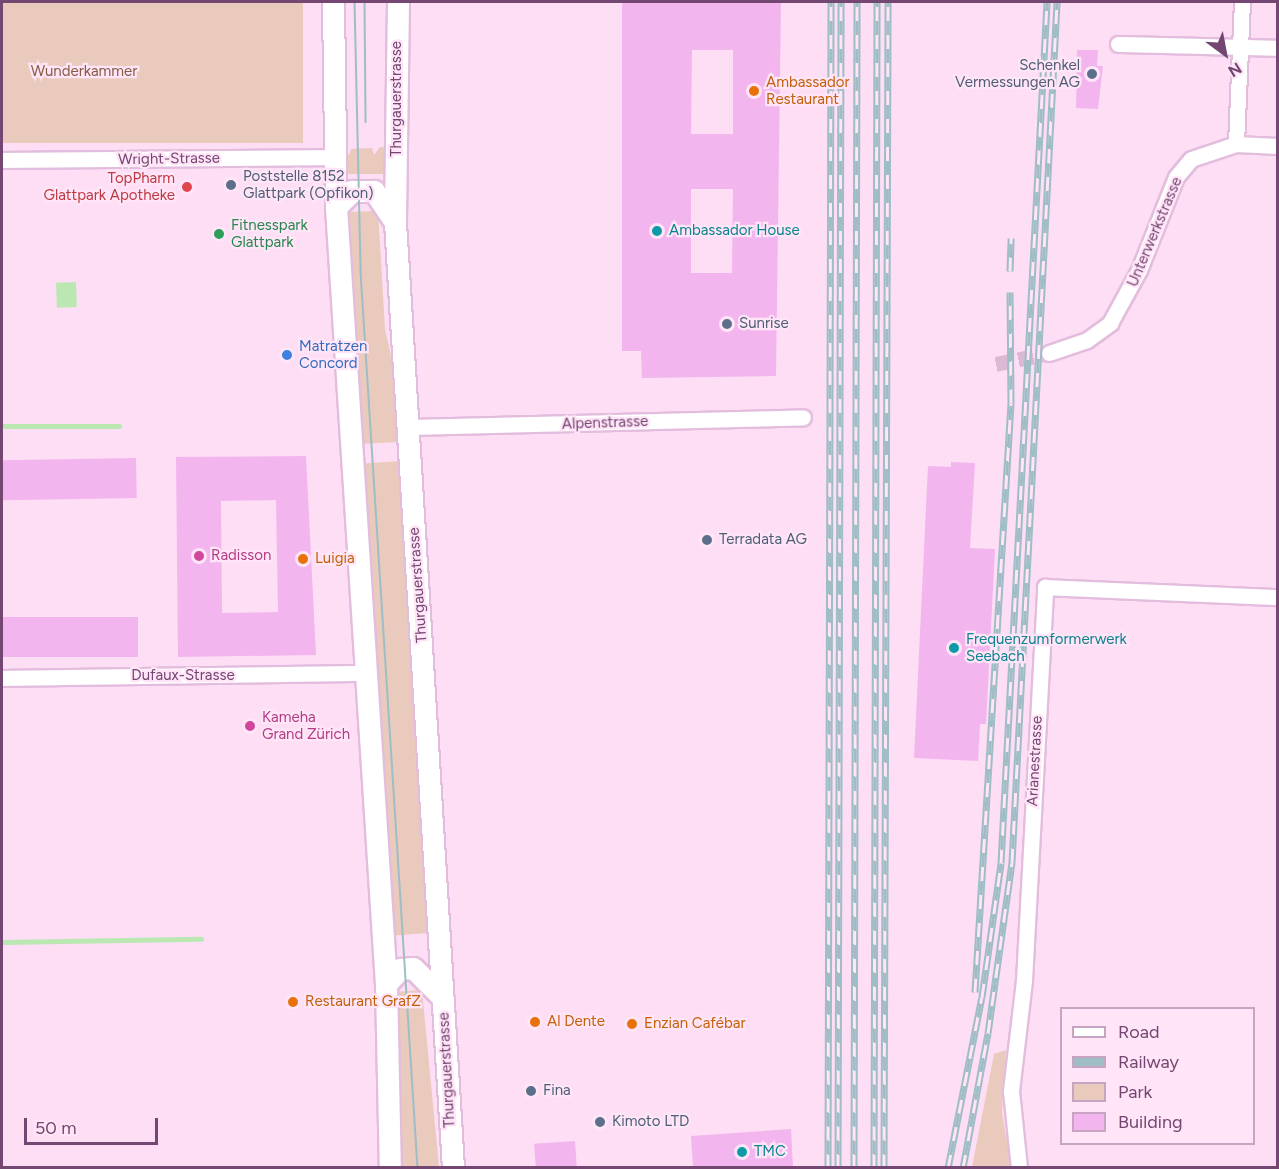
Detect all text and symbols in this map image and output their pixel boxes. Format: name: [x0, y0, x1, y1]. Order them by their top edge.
north arrow: [1195, 24, 1255, 84]
street label: Thurgauerstrasse: [388, 41, 406, 157]
place label: Schenkel Vermessungen AG: [955, 56, 1080, 91]
text: N: [1225, 58, 1245, 81]
park label: Wunderkammer: [31, 63, 137, 81]
marker: Schenkel Vermessungen AG: [1085, 67, 1099, 81]
place label: Ambassador Restaurant: [766, 73, 850, 108]
marker: Ambassador Restaurant: [747, 84, 761, 98]
street label: Wright-Strasse: [118, 149, 220, 169]
place label: Poststelle 8152 Glattpark (Opfikon): [243, 167, 373, 202]
place label: TopPharm Glattpark Apotheke: [43, 169, 175, 204]
street label: Unterwerkstrasse: [1124, 174, 1186, 290]
marker: Poststelle 8152 Glattpark (Opfikon): [224, 178, 238, 192]
marker: TopPharm Glattpark Apotheke: [180, 180, 194, 194]
place label: Fitnesspark Glattpark: [231, 216, 308, 251]
place label: Ambassador House: [669, 222, 800, 240]
marker: Ambassador House: [650, 224, 664, 238]
marker: Fitnesspark Glattpark: [212, 227, 226, 241]
place label: Sunrise: [739, 315, 789, 333]
marker: Sunrise: [720, 317, 734, 331]
place label: Matratzen Concord: [299, 337, 367, 372]
marker: Matratzen Concord: [280, 348, 294, 362]
street label: Alpenstrasse: [561, 412, 649, 434]
street label: Thurgauerstrasse: [405, 527, 431, 643]
place label: Terradata AG: [719, 531, 807, 549]
marker: Terradata AG: [700, 533, 714, 547]
place label: Radisson: [211, 547, 271, 565]
marker: Radisson: [192, 549, 206, 563]
place label: Luigia: [315, 550, 355, 568]
marker: Luigia: [296, 552, 310, 566]
place label: Frequenzumformerwerk Seebach: [966, 630, 1127, 665]
marker: Frequenzumformerwerk Seebach: [947, 641, 961, 655]
street label: Dufaux-Strasse: [131, 667, 235, 685]
place label: Kameha Grand Zürich: [262, 708, 350, 743]
street label: Arianestrasse: [1024, 715, 1046, 807]
marker: Kameha Grand Zürich: [243, 719, 257, 733]
place label: Restaurant GrafZ: [305, 993, 421, 1011]
marker: Restaurant GrafZ: [286, 995, 300, 1009]
legend: [1060, 1007, 1255, 1145]
street label: Thurgauerstrasse: [435, 1012, 459, 1128]
place label: Al Dente: [547, 1013, 605, 1031]
marker: Al Dente: [528, 1015, 542, 1029]
place label: Enzian Cafébar: [644, 1015, 745, 1033]
marker: Enzian Cafébar: [625, 1017, 639, 1031]
text: Road: [1118, 1021, 1159, 1043]
text: Railway: [1118, 1051, 1179, 1073]
text: Park: [1118, 1081, 1152, 1103]
place label: Fina: [543, 1082, 571, 1100]
marker: Fina: [524, 1084, 538, 1098]
scale bar: [27, 1106, 160, 1144]
text: Building: [1118, 1111, 1183, 1133]
place label: Kimoto LTD: [612, 1113, 689, 1131]
marker: Kimoto LTD: [593, 1115, 607, 1129]
text: 50 m: [35, 1117, 77, 1139]
place label: TMC: [754, 1143, 786, 1161]
marker: TMC: [735, 1145, 749, 1159]

